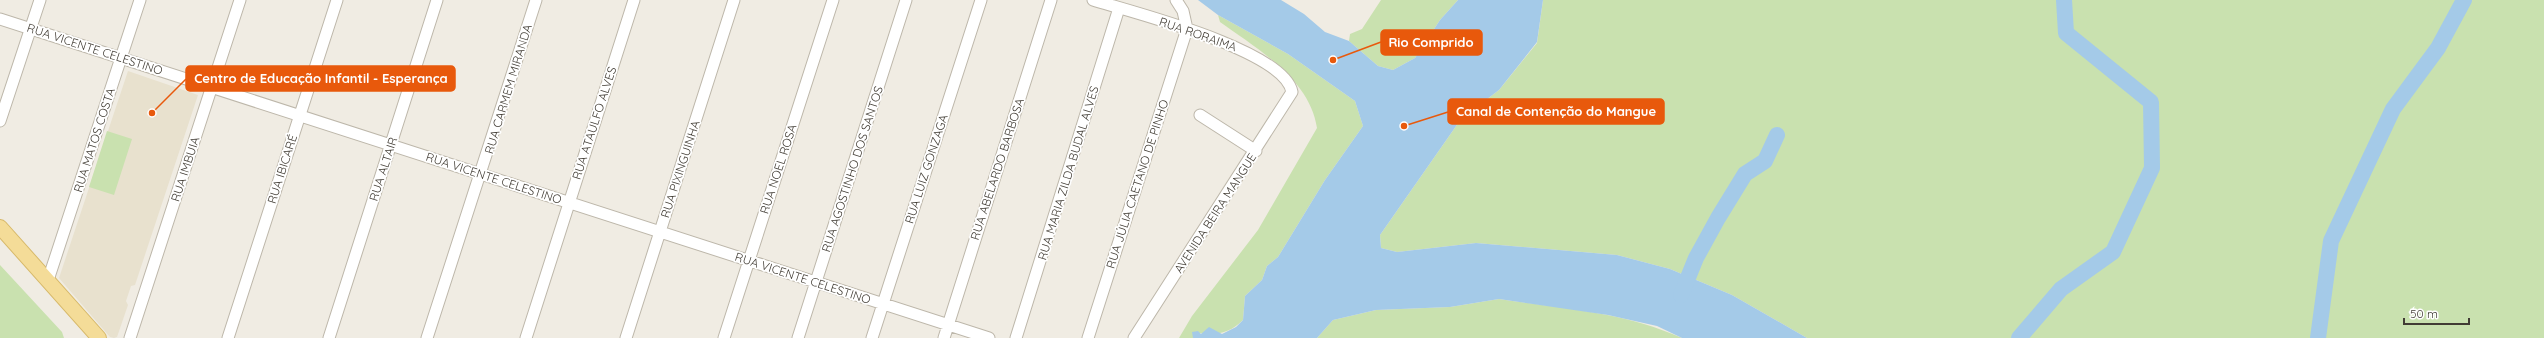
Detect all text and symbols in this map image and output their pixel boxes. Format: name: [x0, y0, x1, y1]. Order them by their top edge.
street label: RUA RORAIMA: [1157, 14, 1239, 54]
street label: RUA VICENTE CELESTINO: [25, 20, 165, 78]
street label: RUA CARMEM MIRANDA: [481, 22, 535, 156]
callout: Rio Comprido: [1381, 30, 1482, 55]
text: Rio Comprido: [1388, 34, 1474, 50]
street label: RUA ATAULFO ALVES: [569, 64, 619, 181]
callout: Centro de Educação Infantil - Esperança: [186, 66, 455, 91]
text: Centro de Educação Infantil - Esperança: [194, 70, 448, 86]
street label: RUA AGOSTINHO DOS SANTOS: [818, 84, 886, 254]
street label: RUA MARIA ZILDA BUDAL ALVES: [1034, 84, 1102, 262]
street label: RUA MATOS COSTA: [70, 86, 118, 194]
street label: RUA ABELARDO BARBOSA: [967, 96, 1027, 242]
street label: RUA JÚLIA CAETANO DE PINHO: [1103, 98, 1171, 270]
callout: Canal de Contenção do Mangue: [1448, 99, 1664, 124]
text: Canal de Contenção do Mangue: [1456, 103, 1656, 119]
street label: RUA LUIZ GONZAGA: [901, 112, 951, 226]
street label: RUA PIXINGUINHA: [657, 118, 703, 220]
street label: RUA NOEL ROSA: [756, 122, 800, 216]
street label: RUA IBICARÉ: [264, 132, 300, 205]
street label: RUA IMBUIA: [167, 134, 203, 203]
street label: RUA ALTAIR: [366, 135, 400, 203]
street label: RUA VICENTE CELESTINO: [424, 149, 564, 207]
street label: AVENIDA BEIRA MANGUE: [1171, 150, 1259, 276]
street label: RUA VICENTE CELESTINO: [733, 249, 873, 307]
scale bar: [2404, 300, 2469, 326]
text: 50 m: [2410, 306, 2438, 321]

